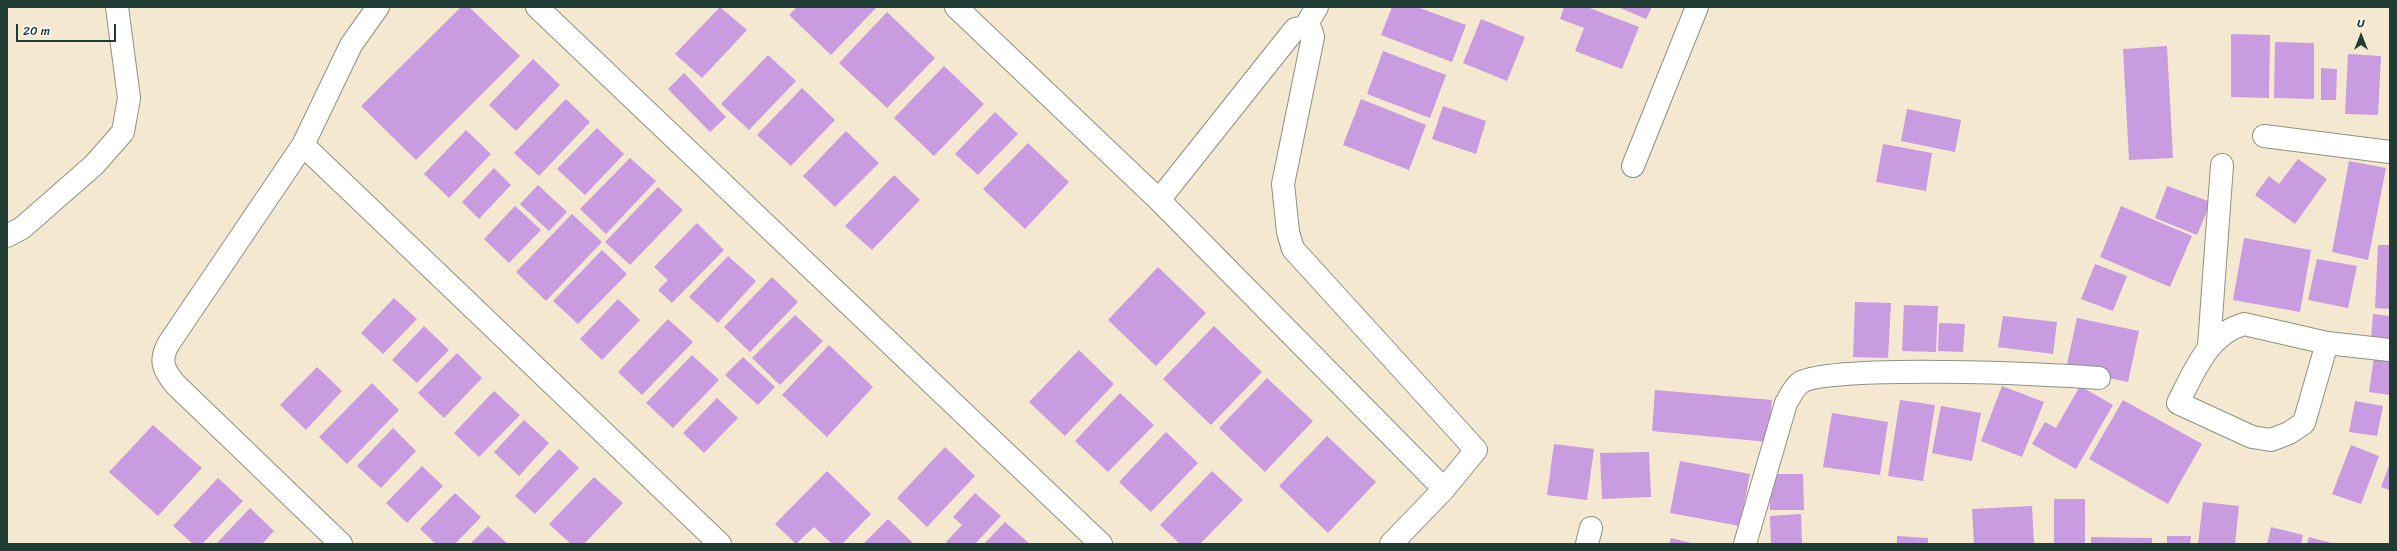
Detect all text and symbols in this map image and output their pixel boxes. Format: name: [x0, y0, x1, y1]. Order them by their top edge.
text: U: [2357, 14, 2365, 33]
scale bar: [18, 16, 118, 42]
north arrow: [2341, 16, 2381, 56]
text: 20 m: [23, 20, 50, 42]

